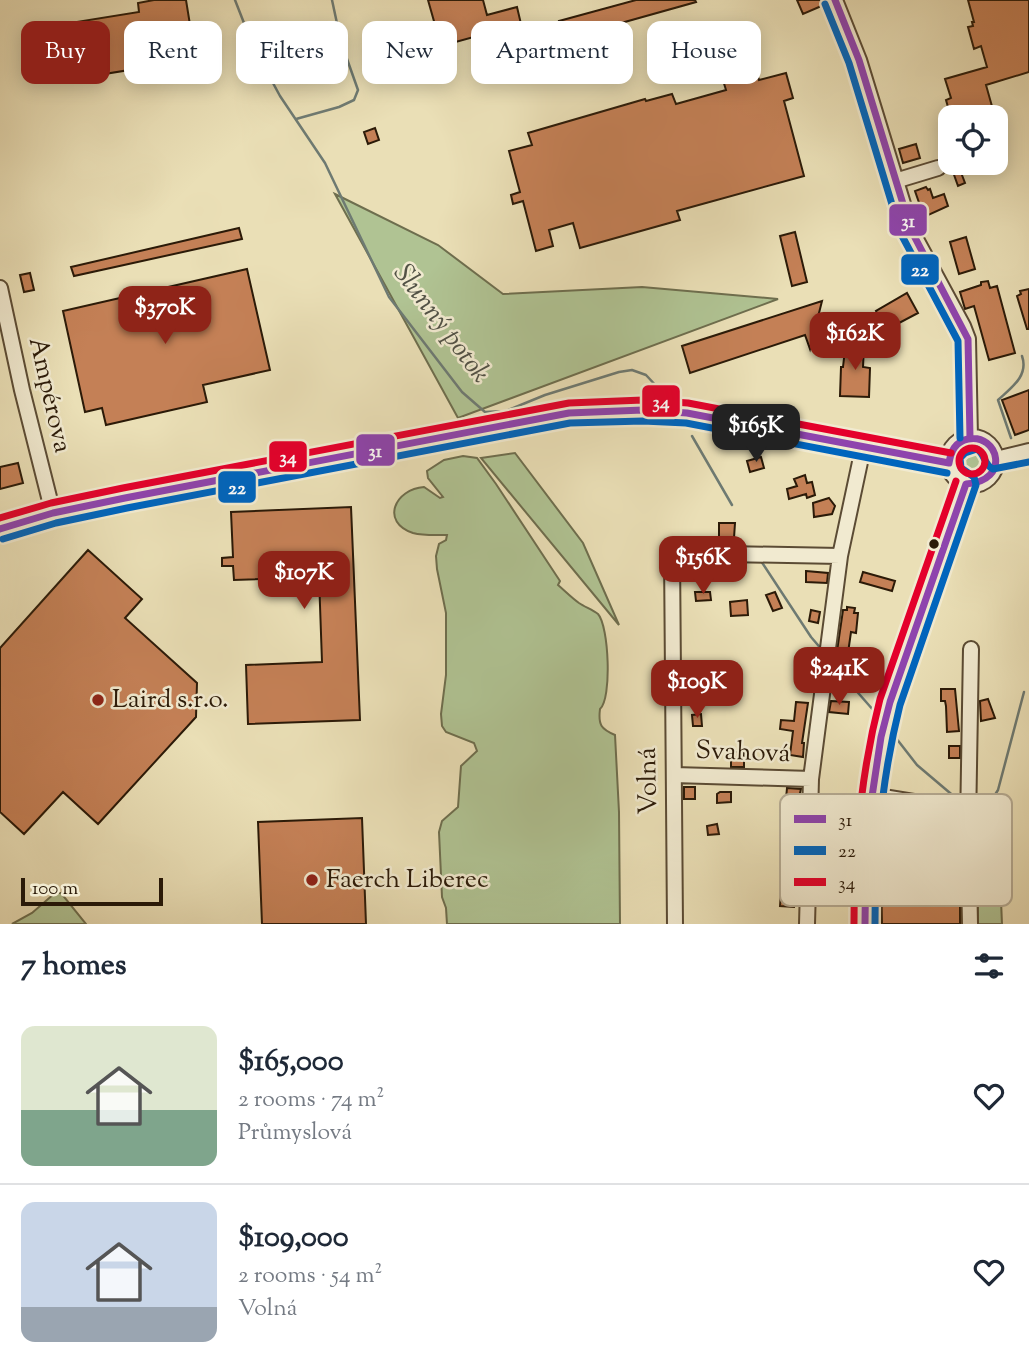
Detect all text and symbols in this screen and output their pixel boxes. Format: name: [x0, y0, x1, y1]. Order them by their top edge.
chip: Buy: [21, 21, 110, 84]
chip: Rent: [124, 21, 222, 84]
chip: Filters: [236, 21, 348, 84]
chip: New: [362, 21, 457, 84]
chip: Apartment: [471, 21, 633, 84]
chip: House: [647, 21, 761, 84]
map controls: [938, 105, 1008, 175]
button: locate: [938, 105, 1008, 175]
line badge: 31: [888, 203, 928, 237]
text: 31: [901, 209, 916, 236]
line badge: 22: [900, 253, 940, 286]
water label: Slunný potok: [383, 256, 499, 392]
text: 22: [911, 258, 929, 285]
pin: $370K: [116, 286, 214, 346]
text: $370K: [134, 292, 196, 325]
pin: $162K: [806, 312, 904, 372]
text: $162K: [826, 318, 884, 351]
street label: Ampérova: [18, 333, 80, 457]
line badge: 34: [641, 384, 681, 418]
text: 34: [652, 390, 670, 417]
pin: $165K: [707, 405, 805, 464]
text: $165K: [728, 410, 784, 443]
line badge: 31: [355, 433, 396, 467]
text: 31: [368, 439, 383, 466]
line badge: 34: [268, 440, 308, 473]
text: 34: [279, 445, 297, 472]
line badge: 22: [217, 470, 257, 504]
text: 22: [228, 476, 246, 503]
pin: $156K: [654, 536, 752, 596]
unlabelled marker: [927, 537, 941, 551]
text: $156K: [675, 542, 731, 575]
pin: $107K: [255, 552, 353, 611]
text: $107K: [274, 557, 334, 590]
pin: $241K: [790, 648, 888, 707]
text: $241K: [809, 653, 869, 686]
pin: $109K: [648, 660, 746, 720]
text: $109K: [667, 666, 727, 699]
place label: Laird s.r.o.: [112, 682, 229, 719]
marker: Laird s.r.o.: [90, 692, 106, 708]
street label: Svahová: [695, 733, 791, 773]
street label: Volná: [630, 747, 668, 815]
legend: [780, 794, 1012, 906]
text: 31: [838, 808, 853, 835]
text: 22: [838, 839, 856, 866]
place label: Faerch Liberec: [326, 862, 489, 899]
text: 34: [838, 871, 856, 898]
marker: Faerch Liberec: [304, 872, 320, 888]
scale bar: [21, 875, 163, 907]
text: 100 m: [32, 876, 78, 903]
text: 7 homes: [21, 945, 126, 988]
icon: filters: [970, 947, 1008, 985]
text: $165,000: [238, 1041, 344, 1084]
icon: home: [77, 1054, 161, 1138]
icon: heart: [970, 1077, 1008, 1115]
text: 2 rooms · 74 m²: [238, 1084, 384, 1117]
text: Průmyslová: [238, 1117, 352, 1150]
text: $109,000: [238, 1217, 349, 1260]
icon: home: [77, 1230, 161, 1314]
icon: heart: [970, 1253, 1008, 1291]
text: 2 rooms · 54 m²: [238, 1260, 382, 1293]
text: Volná: [238, 1293, 297, 1326]

